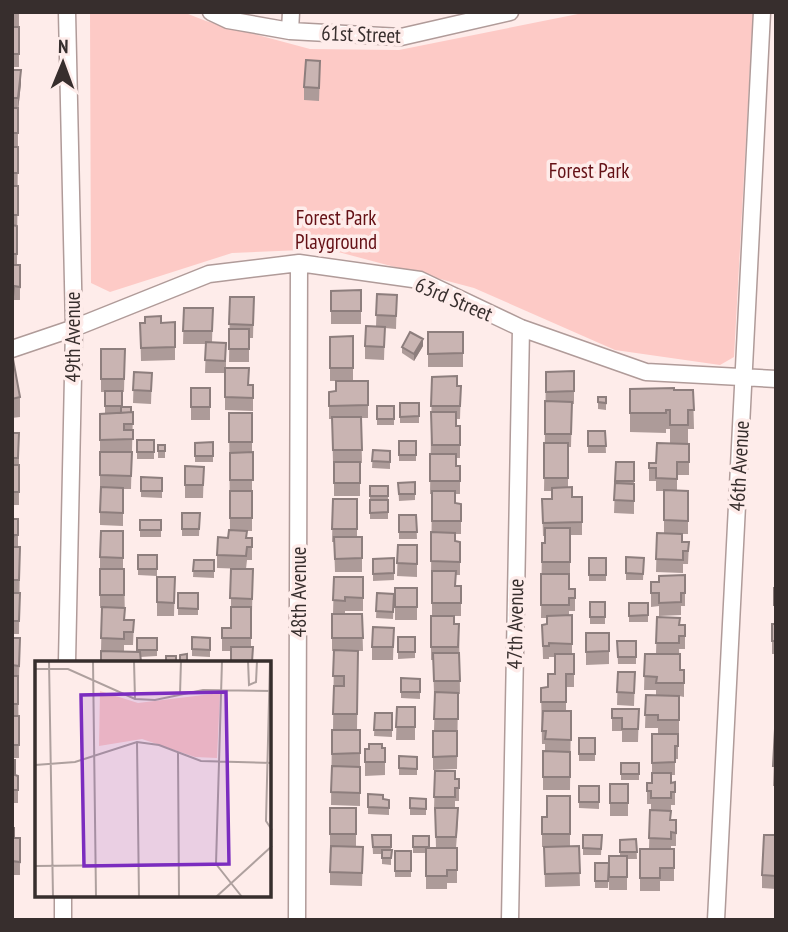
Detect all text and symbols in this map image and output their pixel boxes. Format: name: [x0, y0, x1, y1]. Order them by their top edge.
street label: 61st Street: [321, 19, 402, 49]
north arrow: [28, 28, 98, 98]
text: N: [58, 34, 69, 58]
park label: Forest Park: [549, 157, 629, 184]
park label: Forest Park Playground: [295, 204, 377, 255]
street label: 63rd Street: [411, 271, 497, 327]
street label: 49th Avenue: [59, 292, 86, 382]
street label: 46th Avenue: [723, 420, 755, 512]
street label: 48th Avenue: [285, 547, 312, 637]
street label: 47th Avenue: [501, 578, 529, 670]
inset map: [35, 661, 271, 897]

